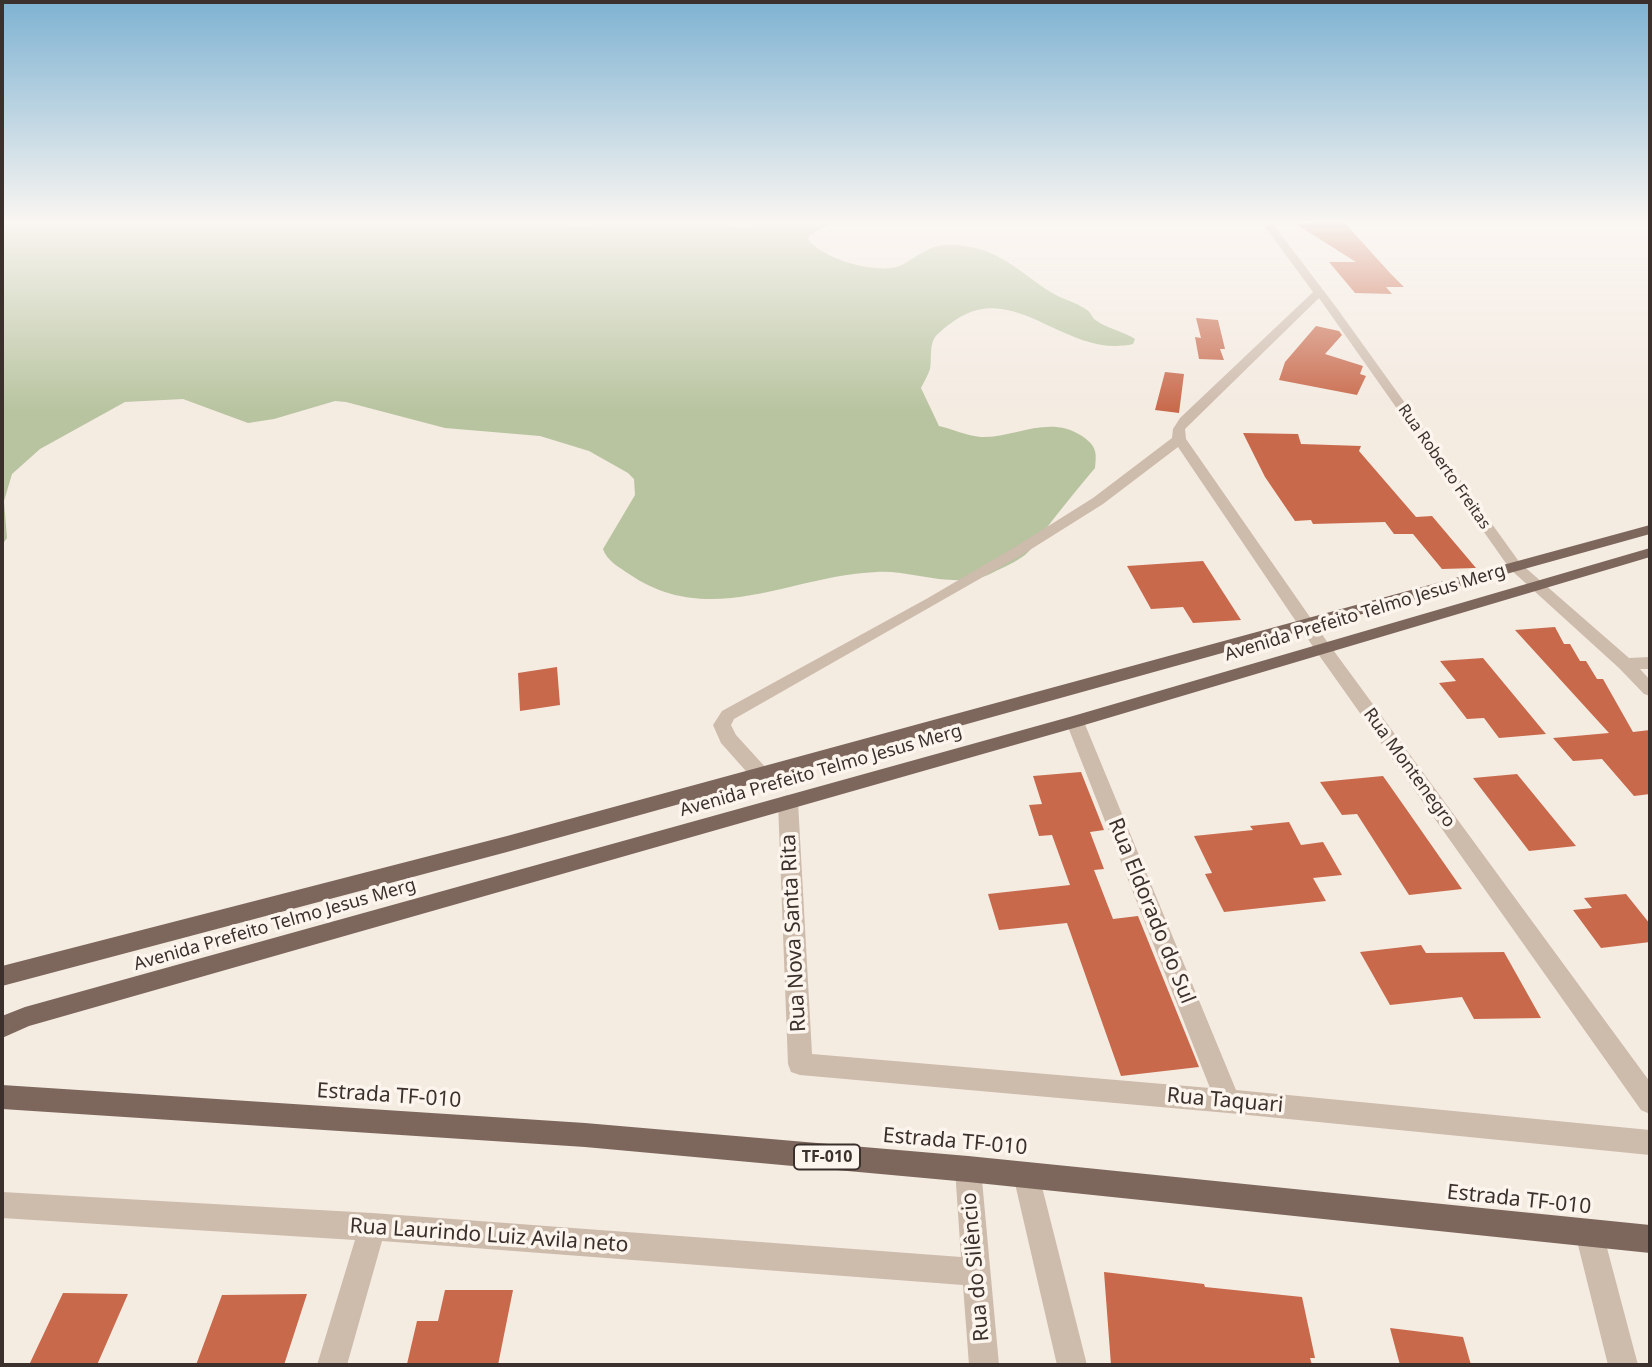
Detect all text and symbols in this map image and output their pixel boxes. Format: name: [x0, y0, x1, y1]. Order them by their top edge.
street label: Rua Roberto Freitas: [1394, 401, 1494, 533]
street label: Avenida Prefeito Telmo Jesus Merg: [1222, 560, 1508, 666]
street label: Rua Montenegro: [1358, 704, 1460, 832]
street label: Avenida Prefeito Telmo Jesus Merg: [677, 720, 965, 822]
street label: Rua Eldorado do Sul: [1102, 814, 1200, 1008]
street label: Rua Nova Santa Rita: [776, 833, 812, 1033]
street label: Avenida Prefeito Telmo Jesus Merg: [131, 874, 419, 976]
street label: Estrada TF-010: [316, 1078, 462, 1114]
street label: Rua Taquari: [1166, 1083, 1284, 1119]
street label: Estrada TF-010: [882, 1123, 1028, 1161]
road number: TF-010: [794, 1144, 860, 1170]
street label: Estrada TF-010: [1446, 1180, 1592, 1220]
street label: Rua do Silêncio: [957, 1191, 995, 1343]
street label: Rua Laurindo Luiz Avila neto: [349, 1214, 629, 1258]

